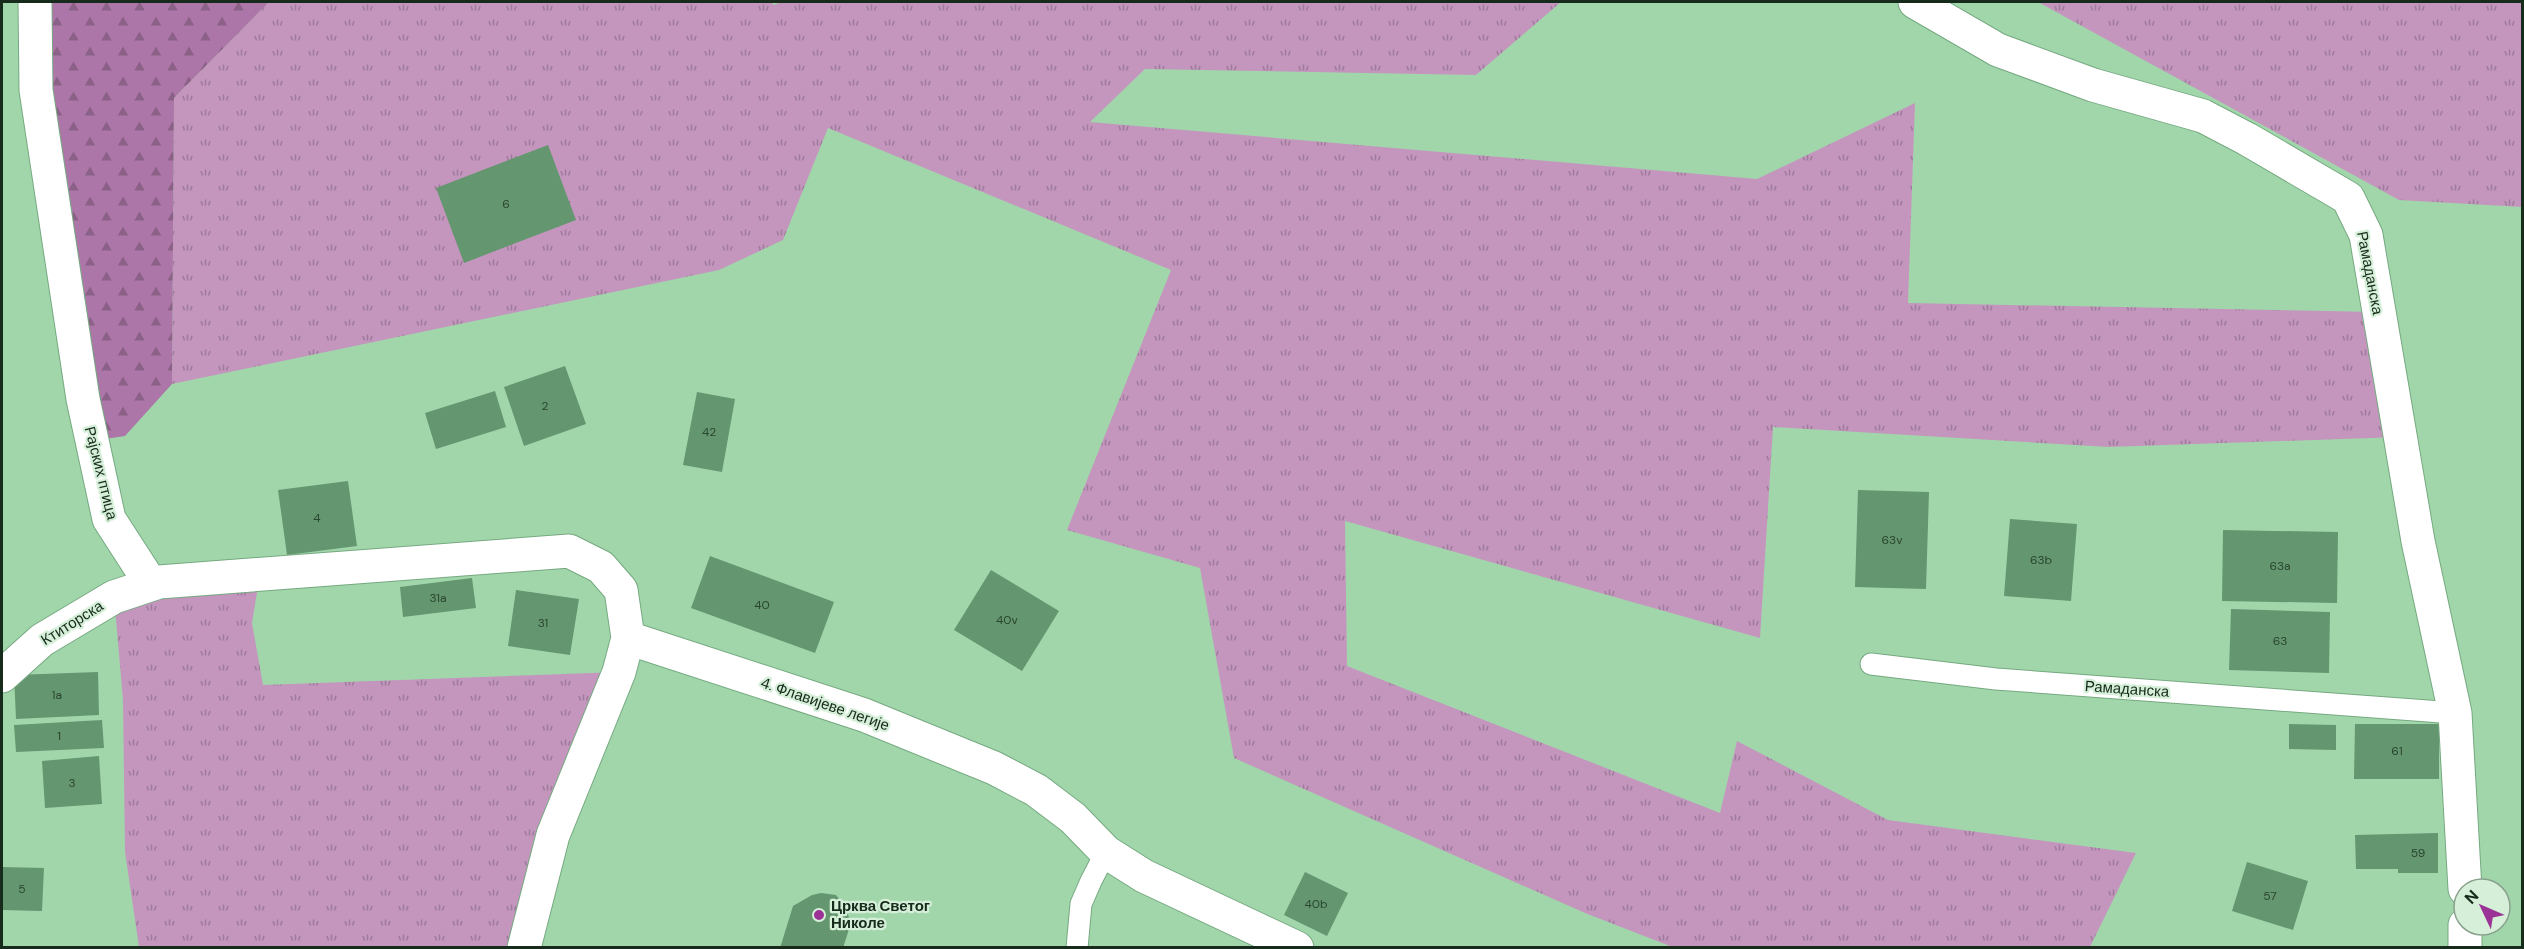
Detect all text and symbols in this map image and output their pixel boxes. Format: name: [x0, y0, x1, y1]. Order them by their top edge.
house number: 6: [502, 196, 510, 212]
street label: Рамаданска: [2352, 230, 2388, 317]
house number: 2: [542, 398, 549, 414]
street label: Рајских птица: [80, 424, 122, 522]
house number: 42: [702, 424, 716, 440]
house number: 4: [313, 510, 321, 526]
house number: 63v: [1882, 532, 1903, 548]
house number: 63b: [2030, 552, 2052, 568]
house number: 63a: [2269, 558, 2291, 574]
house number: 31a: [429, 590, 447, 606]
street label: Ктиторска: [37, 596, 108, 650]
house number: 40: [754, 597, 770, 613]
house number: 40v: [996, 612, 1019, 628]
house number: 31: [538, 615, 548, 631]
house number: 63: [2273, 633, 2287, 649]
street label: 4. Флавијеве легије: [758, 673, 892, 735]
street label: Рамаданска: [2084, 676, 2171, 702]
house number: 1a: [52, 687, 62, 703]
house number: 1: [57, 728, 61, 744]
house number: 61: [2391, 743, 2403, 759]
house number: 3: [68, 775, 76, 791]
house number: 59: [2411, 845, 2425, 861]
north arrow: [2452, 877, 2512, 937]
house number: 5: [18, 881, 26, 897]
text: N: [2460, 885, 2483, 908]
house number: 57: [2263, 888, 2277, 904]
place label: Црква Светог Николе: [831, 896, 930, 933]
house number: 40b: [1304, 896, 1328, 912]
marker: Црква Светог Николе: [812, 908, 826, 922]

